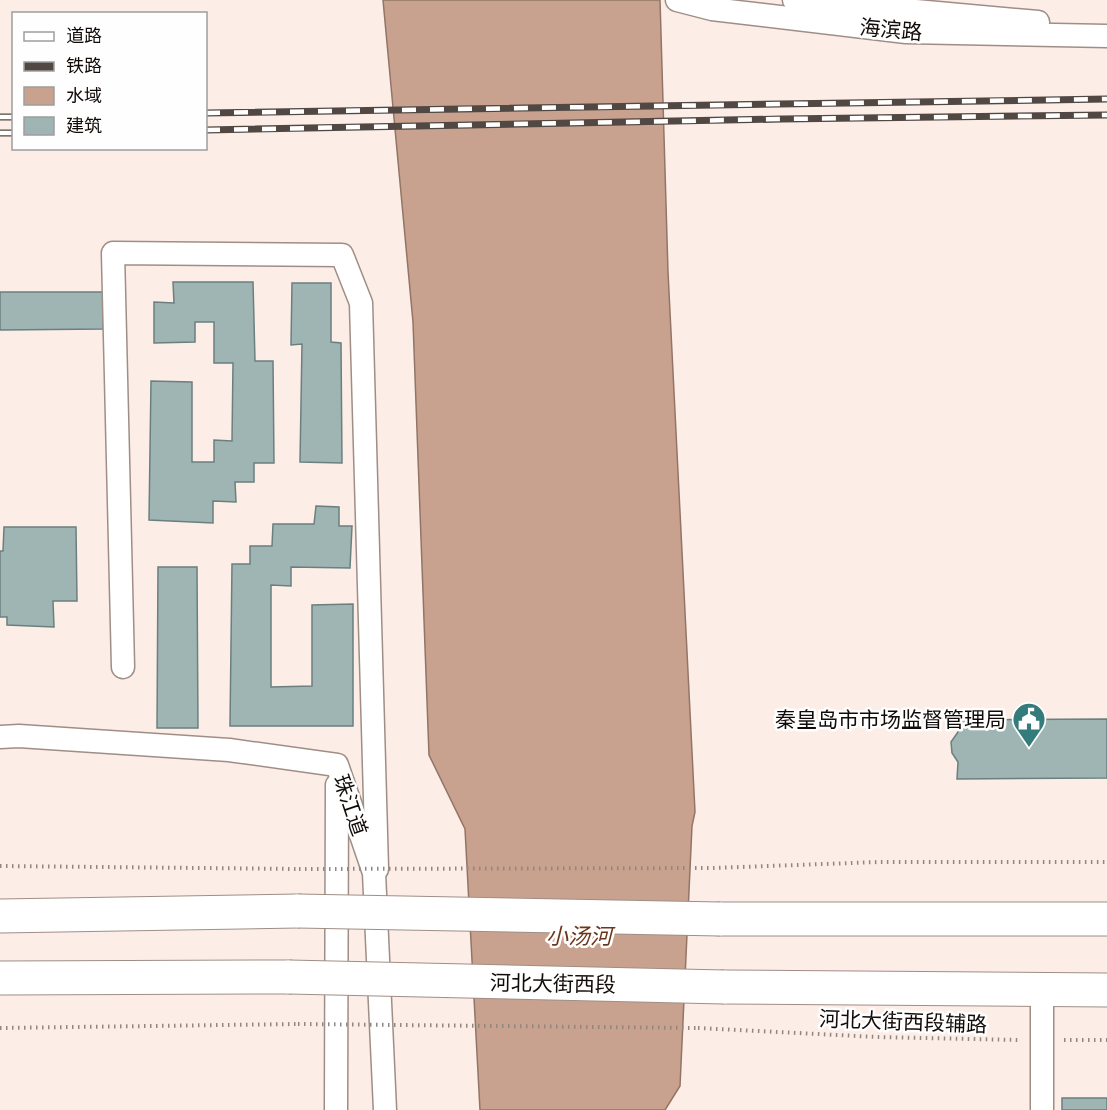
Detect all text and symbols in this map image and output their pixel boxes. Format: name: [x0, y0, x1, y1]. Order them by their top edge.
legend: [12, 12, 207, 150]
street label: 海滨路: [859, 14, 923, 44]
text: 道路: [66, 25, 102, 45]
text: 铁路: [66, 55, 102, 75]
text: 水域: [66, 85, 102, 105]
text: 建筑: [66, 115, 102, 135]
public building icon: 秦皇岛市市场监督管理局: [1011, 701, 1047, 748]
place label: 秦皇岛市市场监督管理局: [775, 707, 1006, 731]
street label: 珠江道: [329, 771, 373, 839]
water label: 小汤河: [546, 923, 616, 948]
street label: 河北大街西段: [490, 970, 616, 996]
street label: 河北大街西段辅路: [819, 1006, 987, 1036]

